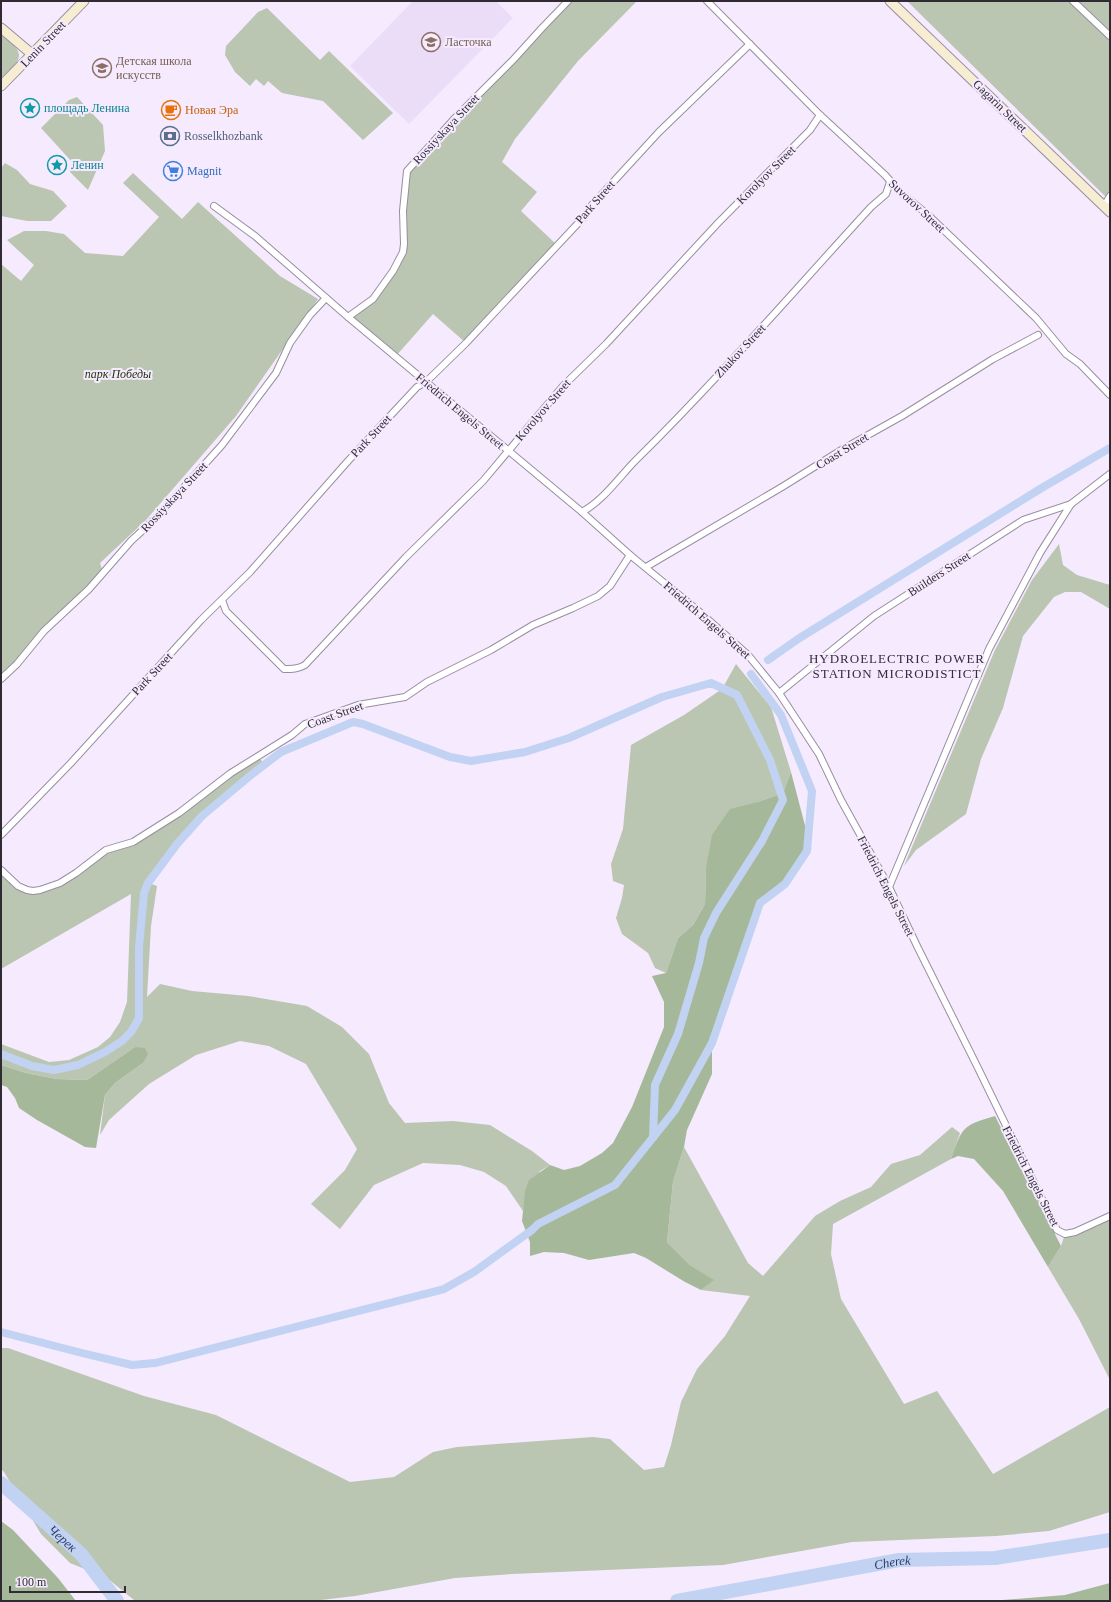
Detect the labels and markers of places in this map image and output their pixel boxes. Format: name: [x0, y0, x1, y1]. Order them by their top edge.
school or university icon: Ласточка: [420, 31, 442, 53]
place label: Ласточка: [445, 35, 492, 49]
place label: Детская школа искусств: [116, 54, 192, 82]
school or university icon: Детская школа искусств: [91, 57, 113, 79]
place icon: площадь Ленина: [19, 97, 41, 119]
cafe icon: Новая Эра: [160, 99, 182, 121]
place label: площадь Ленина: [44, 101, 130, 115]
place label: Новая Эра: [185, 103, 239, 117]
bank icon: Rosselkhozbank: [159, 125, 181, 147]
place label: Rosselkhozbank: [184, 129, 263, 143]
place icon: Ленин: [46, 154, 68, 176]
place label: Ленин: [71, 158, 104, 172]
supermarket icon: Magnit: [162, 160, 184, 182]
place label: Magnit: [187, 164, 222, 178]

